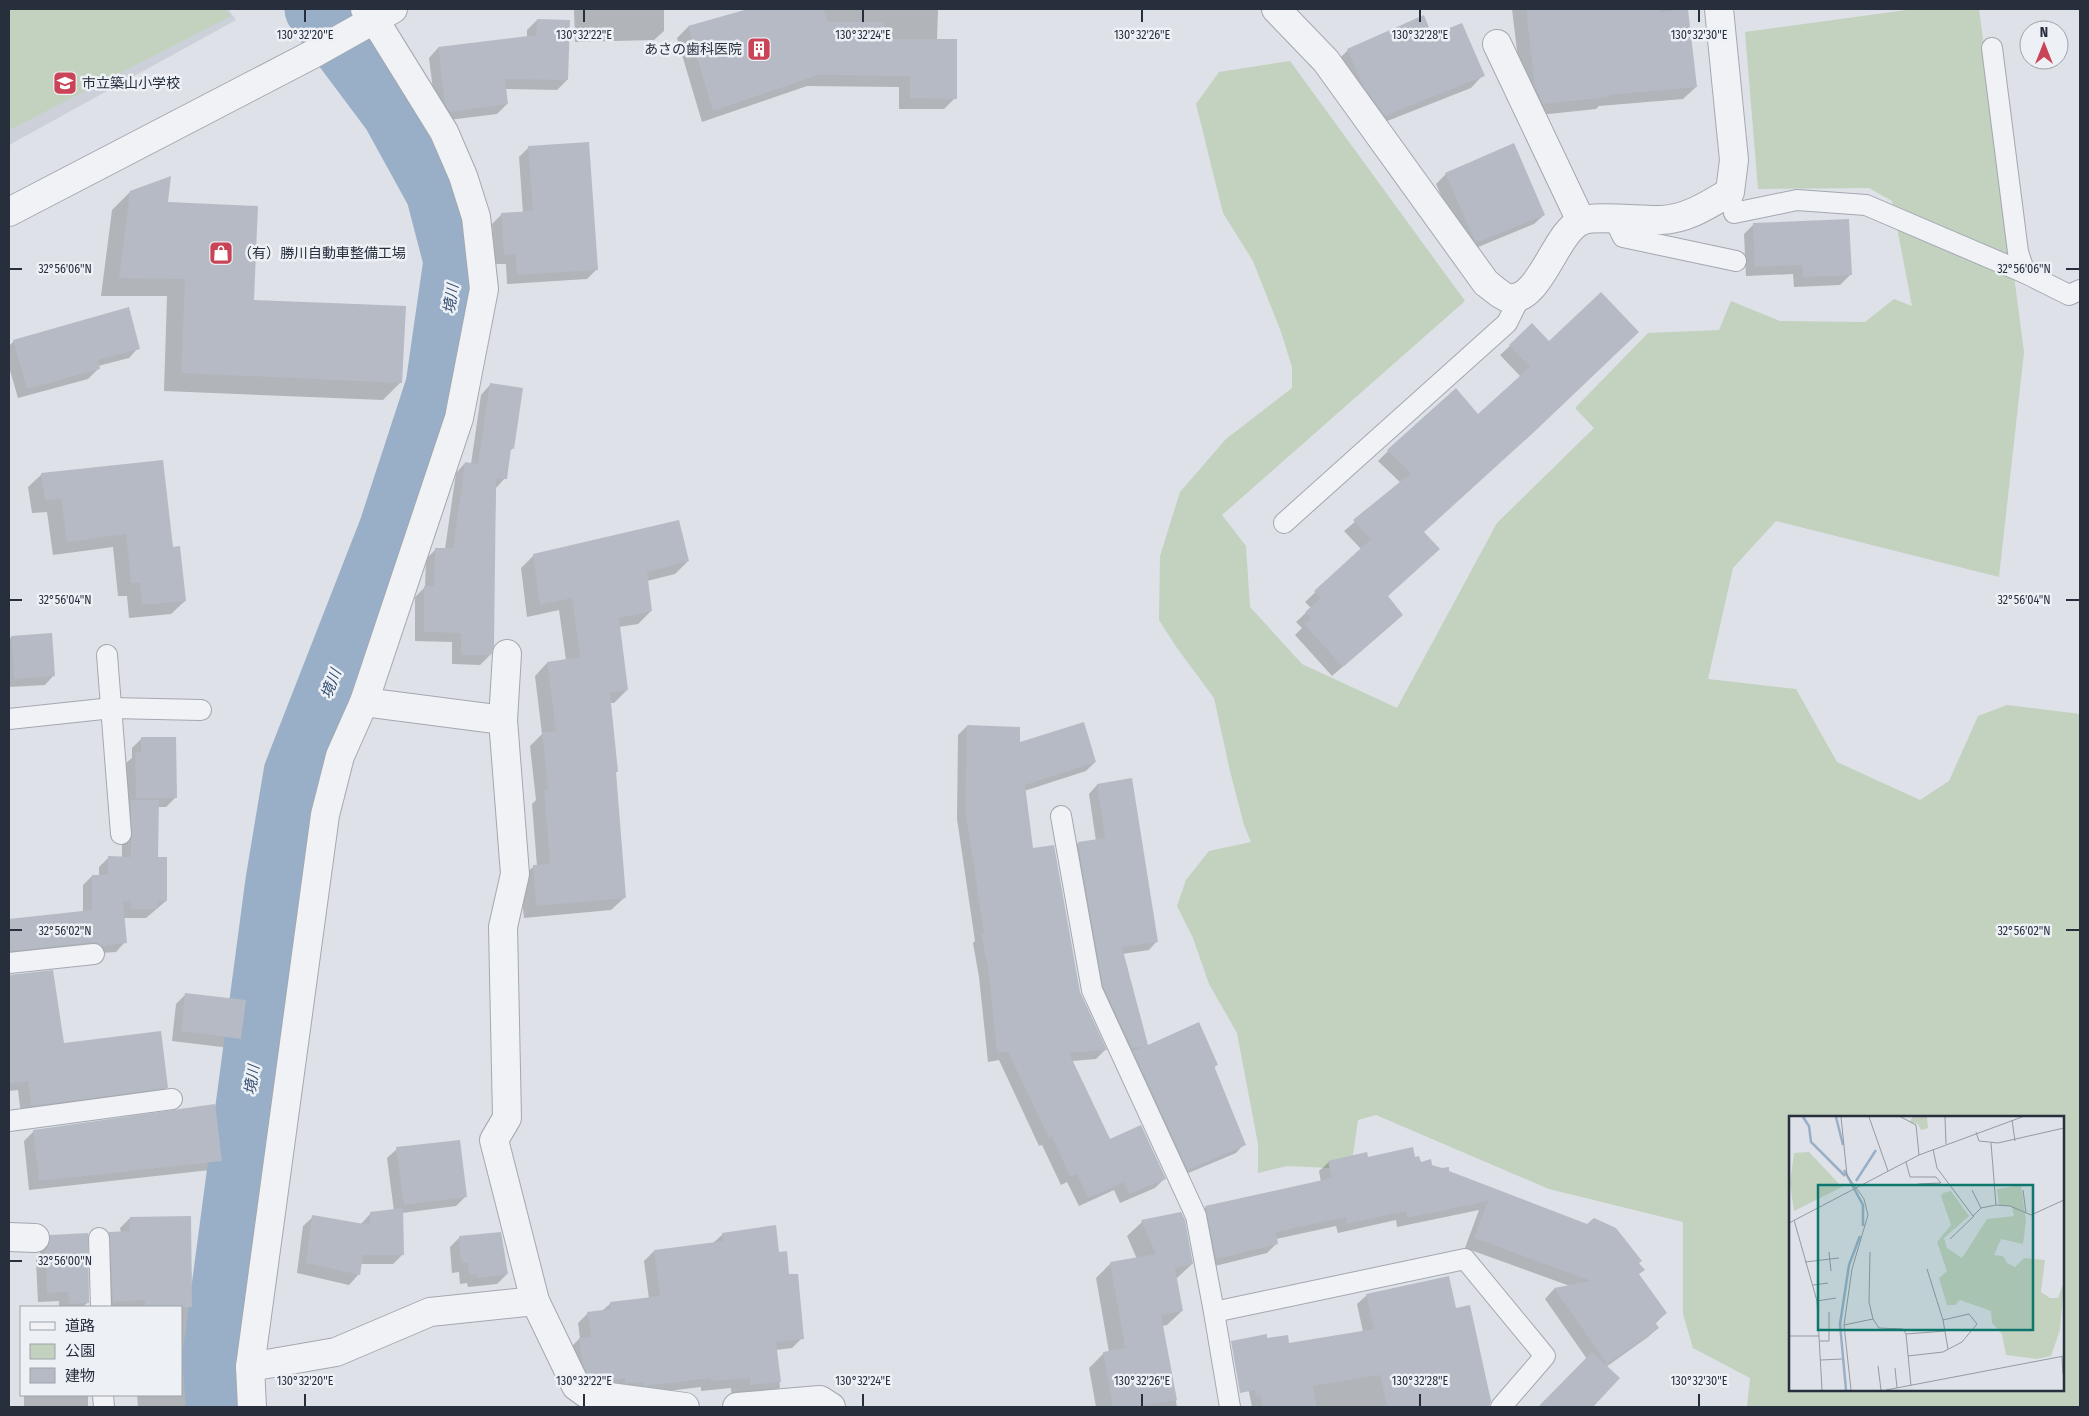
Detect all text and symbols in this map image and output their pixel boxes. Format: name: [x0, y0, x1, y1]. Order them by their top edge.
north arrow: [2019, 20, 2069, 70]
text: N: [2040, 24, 2048, 41]
text: 130°32'20"E: [277, 28, 334, 42]
text: 130°32'22"E: [556, 28, 612, 42]
text: 130°32'24"E: [835, 28, 891, 42]
text: 130°32'26"E: [1114, 28, 1170, 42]
text: 130°32'28"E: [1392, 28, 1449, 42]
text: 130°32'30"E: [1671, 28, 1728, 42]
building icon: あさの歯科医院: [746, 36, 772, 62]
place label: あさの歯科医院: [644, 41, 742, 58]
school or university icon: 市立築山小学校: [52, 70, 78, 96]
place label: 市立築山小学校: [82, 75, 180, 92]
shop icon: （有）勝川自動車整備工場: [208, 240, 234, 266]
place label: （有）勝川自動車整備工場: [238, 245, 406, 262]
text: 32°56'06"N: [38, 262, 92, 276]
text: 32°56'06"N: [1997, 262, 2051, 276]
water label: 境川: [440, 281, 462, 315]
text: 32°56'04"N: [38, 593, 92, 607]
text: 32°56'04"N: [1997, 593, 2051, 607]
water label: 境川: [317, 665, 345, 701]
text: 32°56'02"N: [39, 924, 92, 938]
text: 32°56'02"N: [1998, 924, 2051, 938]
water label: 境川: [241, 1062, 263, 1096]
inset map: [1789, 1116, 2064, 1391]
text: 32°56'00"N: [38, 1254, 92, 1268]
legend: [20, 1306, 182, 1396]
text: 道路: [65, 1317, 95, 1335]
text: 公園: [65, 1342, 95, 1360]
text: 建物: [65, 1367, 95, 1385]
text: 130°32'20"E: [277, 1374, 334, 1388]
text: 130°32'22"E: [556, 1374, 612, 1388]
text: 130°32'24"E: [835, 1374, 891, 1388]
text: 130°32'26"E: [1114, 1374, 1170, 1388]
text: 130°32'28"E: [1392, 1374, 1449, 1388]
text: 130°32'30"E: [1671, 1374, 1728, 1388]

